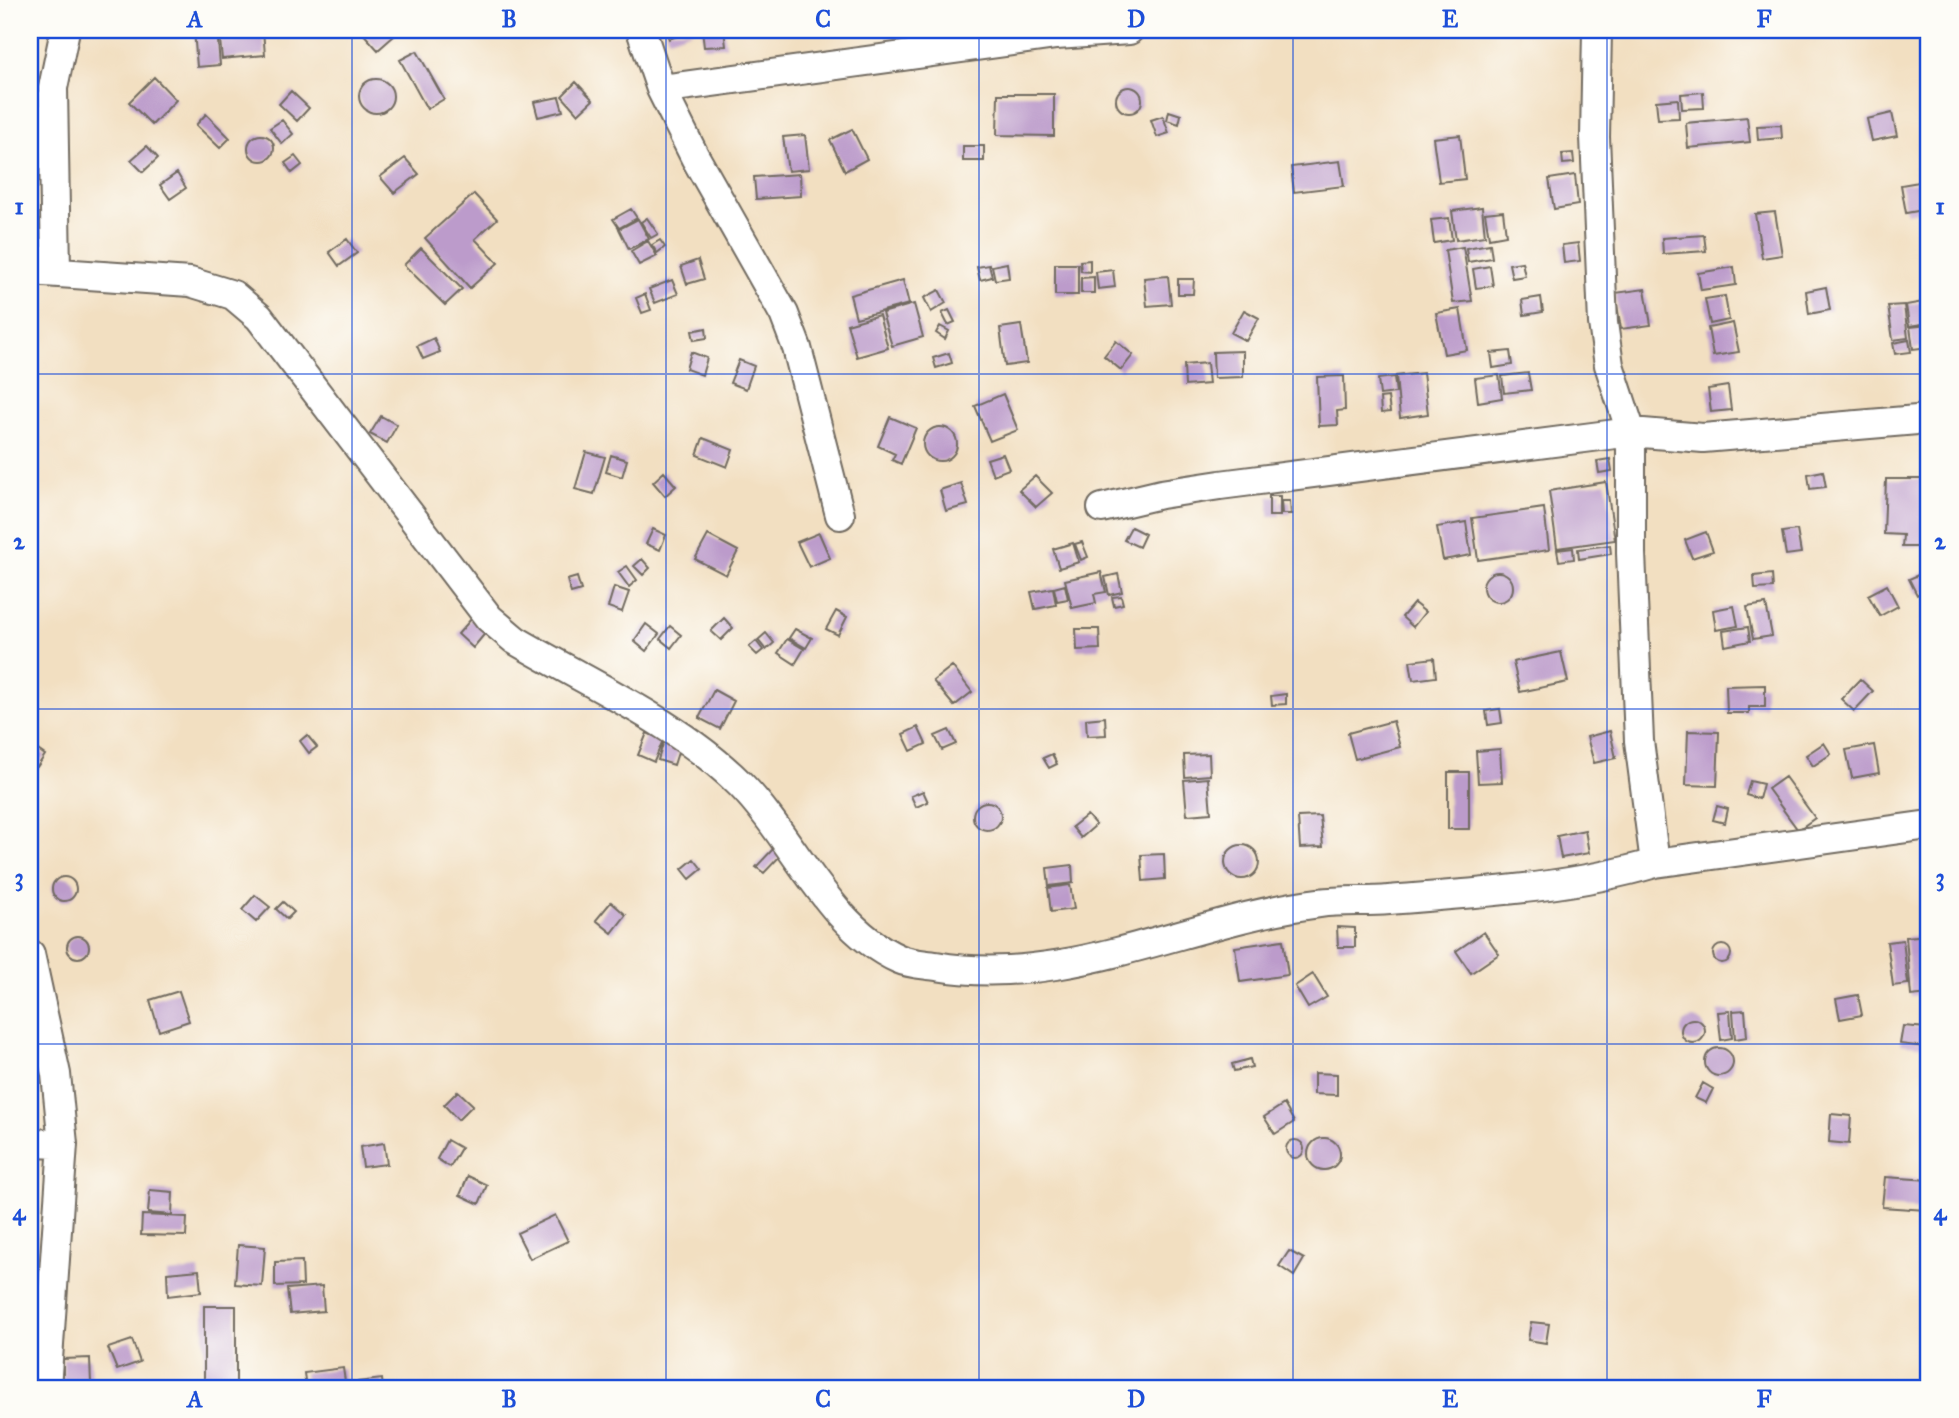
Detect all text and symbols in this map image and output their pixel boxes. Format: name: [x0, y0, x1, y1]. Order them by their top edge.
text: A: [185, 5, 203, 33]
text: B: [501, 5, 517, 33]
text: C: [815, 5, 831, 33]
text: D: [1127, 5, 1145, 33]
text: E: [1442, 5, 1459, 33]
text: F: [1756, 5, 1772, 33]
text: 1: [14, 192, 24, 220]
text: 1: [1935, 192, 1945, 220]
text: 2: [13, 527, 25, 555]
text: 2: [1934, 527, 1946, 555]
text: 3: [14, 863, 24, 892]
text: 3: [1935, 863, 1945, 892]
text: 4: [13, 1198, 27, 1226]
text: 4: [1934, 1198, 1948, 1226]
text: A: [185, 1385, 203, 1413]
text: B: [501, 1385, 517, 1413]
text: C: [815, 1385, 831, 1413]
text: D: [1127, 1385, 1145, 1413]
text: E: [1442, 1385, 1459, 1413]
text: F: [1756, 1385, 1772, 1413]

